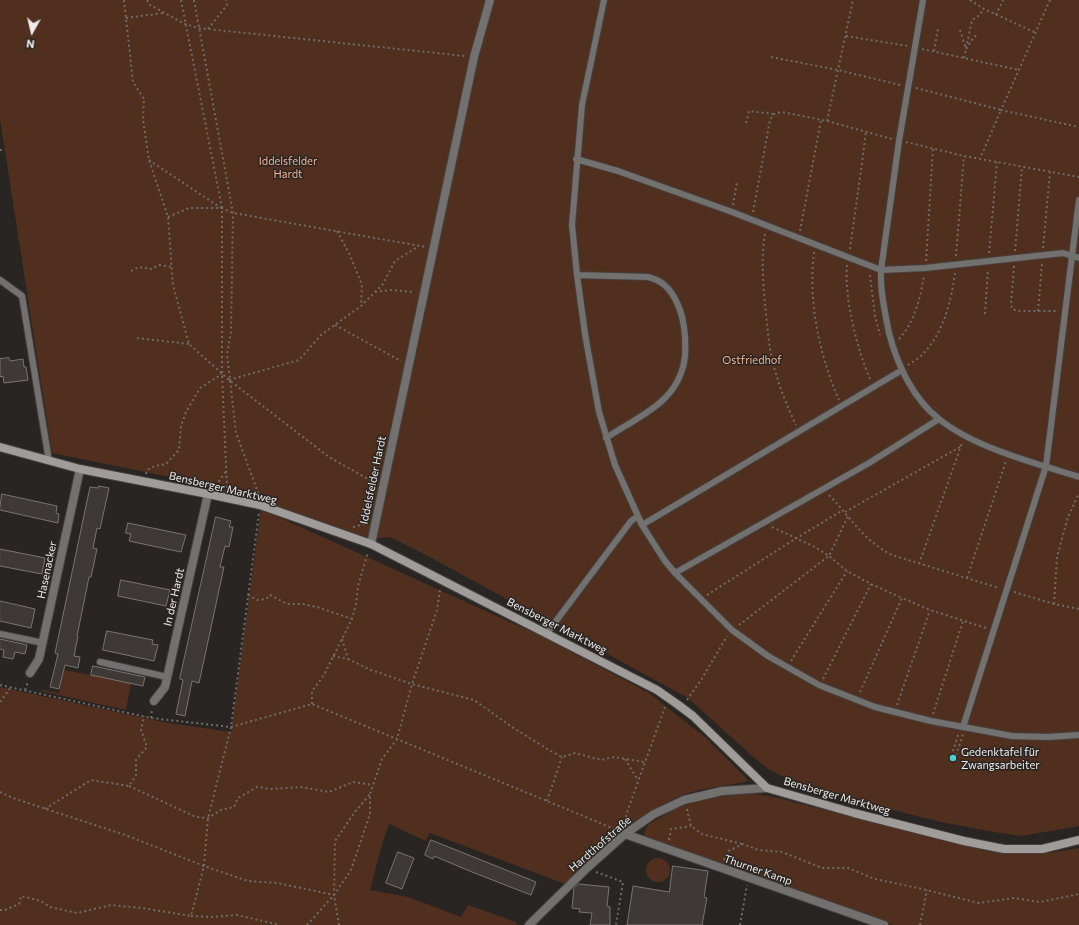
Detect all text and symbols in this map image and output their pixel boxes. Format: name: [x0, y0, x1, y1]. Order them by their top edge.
north arrow: [12, 12, 52, 52]
text: N: [25, 37, 35, 51]
park label: Iddelsfelder Hardt: [259, 154, 317, 180]
park label: Ostfriedhof: [722, 353, 782, 367]
street label: Iddelsfelder Hardt: [357, 435, 389, 525]
street label: Bensberger Marktweg: [168, 469, 278, 507]
street label: Hasenacker: [34, 540, 60, 600]
street label: In der Hardt: [161, 567, 187, 627]
street label: Bensberger Marktweg: [505, 595, 609, 657]
place label: Gedenktafel für Zwangsarbeiter: [961, 745, 1040, 771]
marker: Gedenktafel für Zwangsarbeiter: [948, 753, 958, 763]
street label: Bensberger Marktweg: [782, 774, 892, 818]
street label: Hardthofstraße: [566, 813, 634, 875]
street label: Thurner Kamp: [722, 852, 794, 888]

